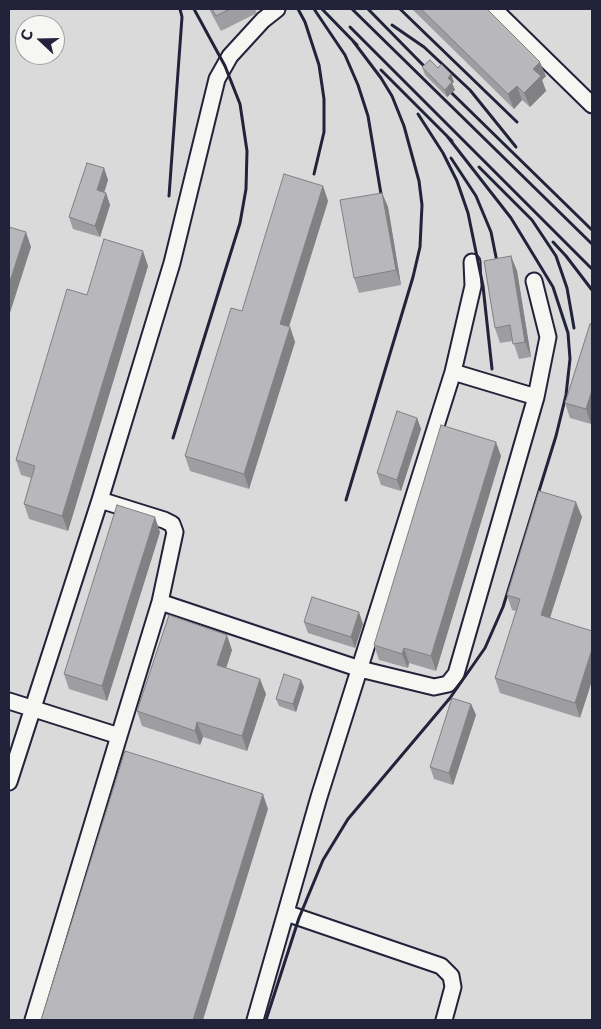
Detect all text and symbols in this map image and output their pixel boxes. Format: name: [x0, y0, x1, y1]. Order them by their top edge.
north arrow: [15, 15, 65, 65]
text: С: [15, 26, 38, 43]

